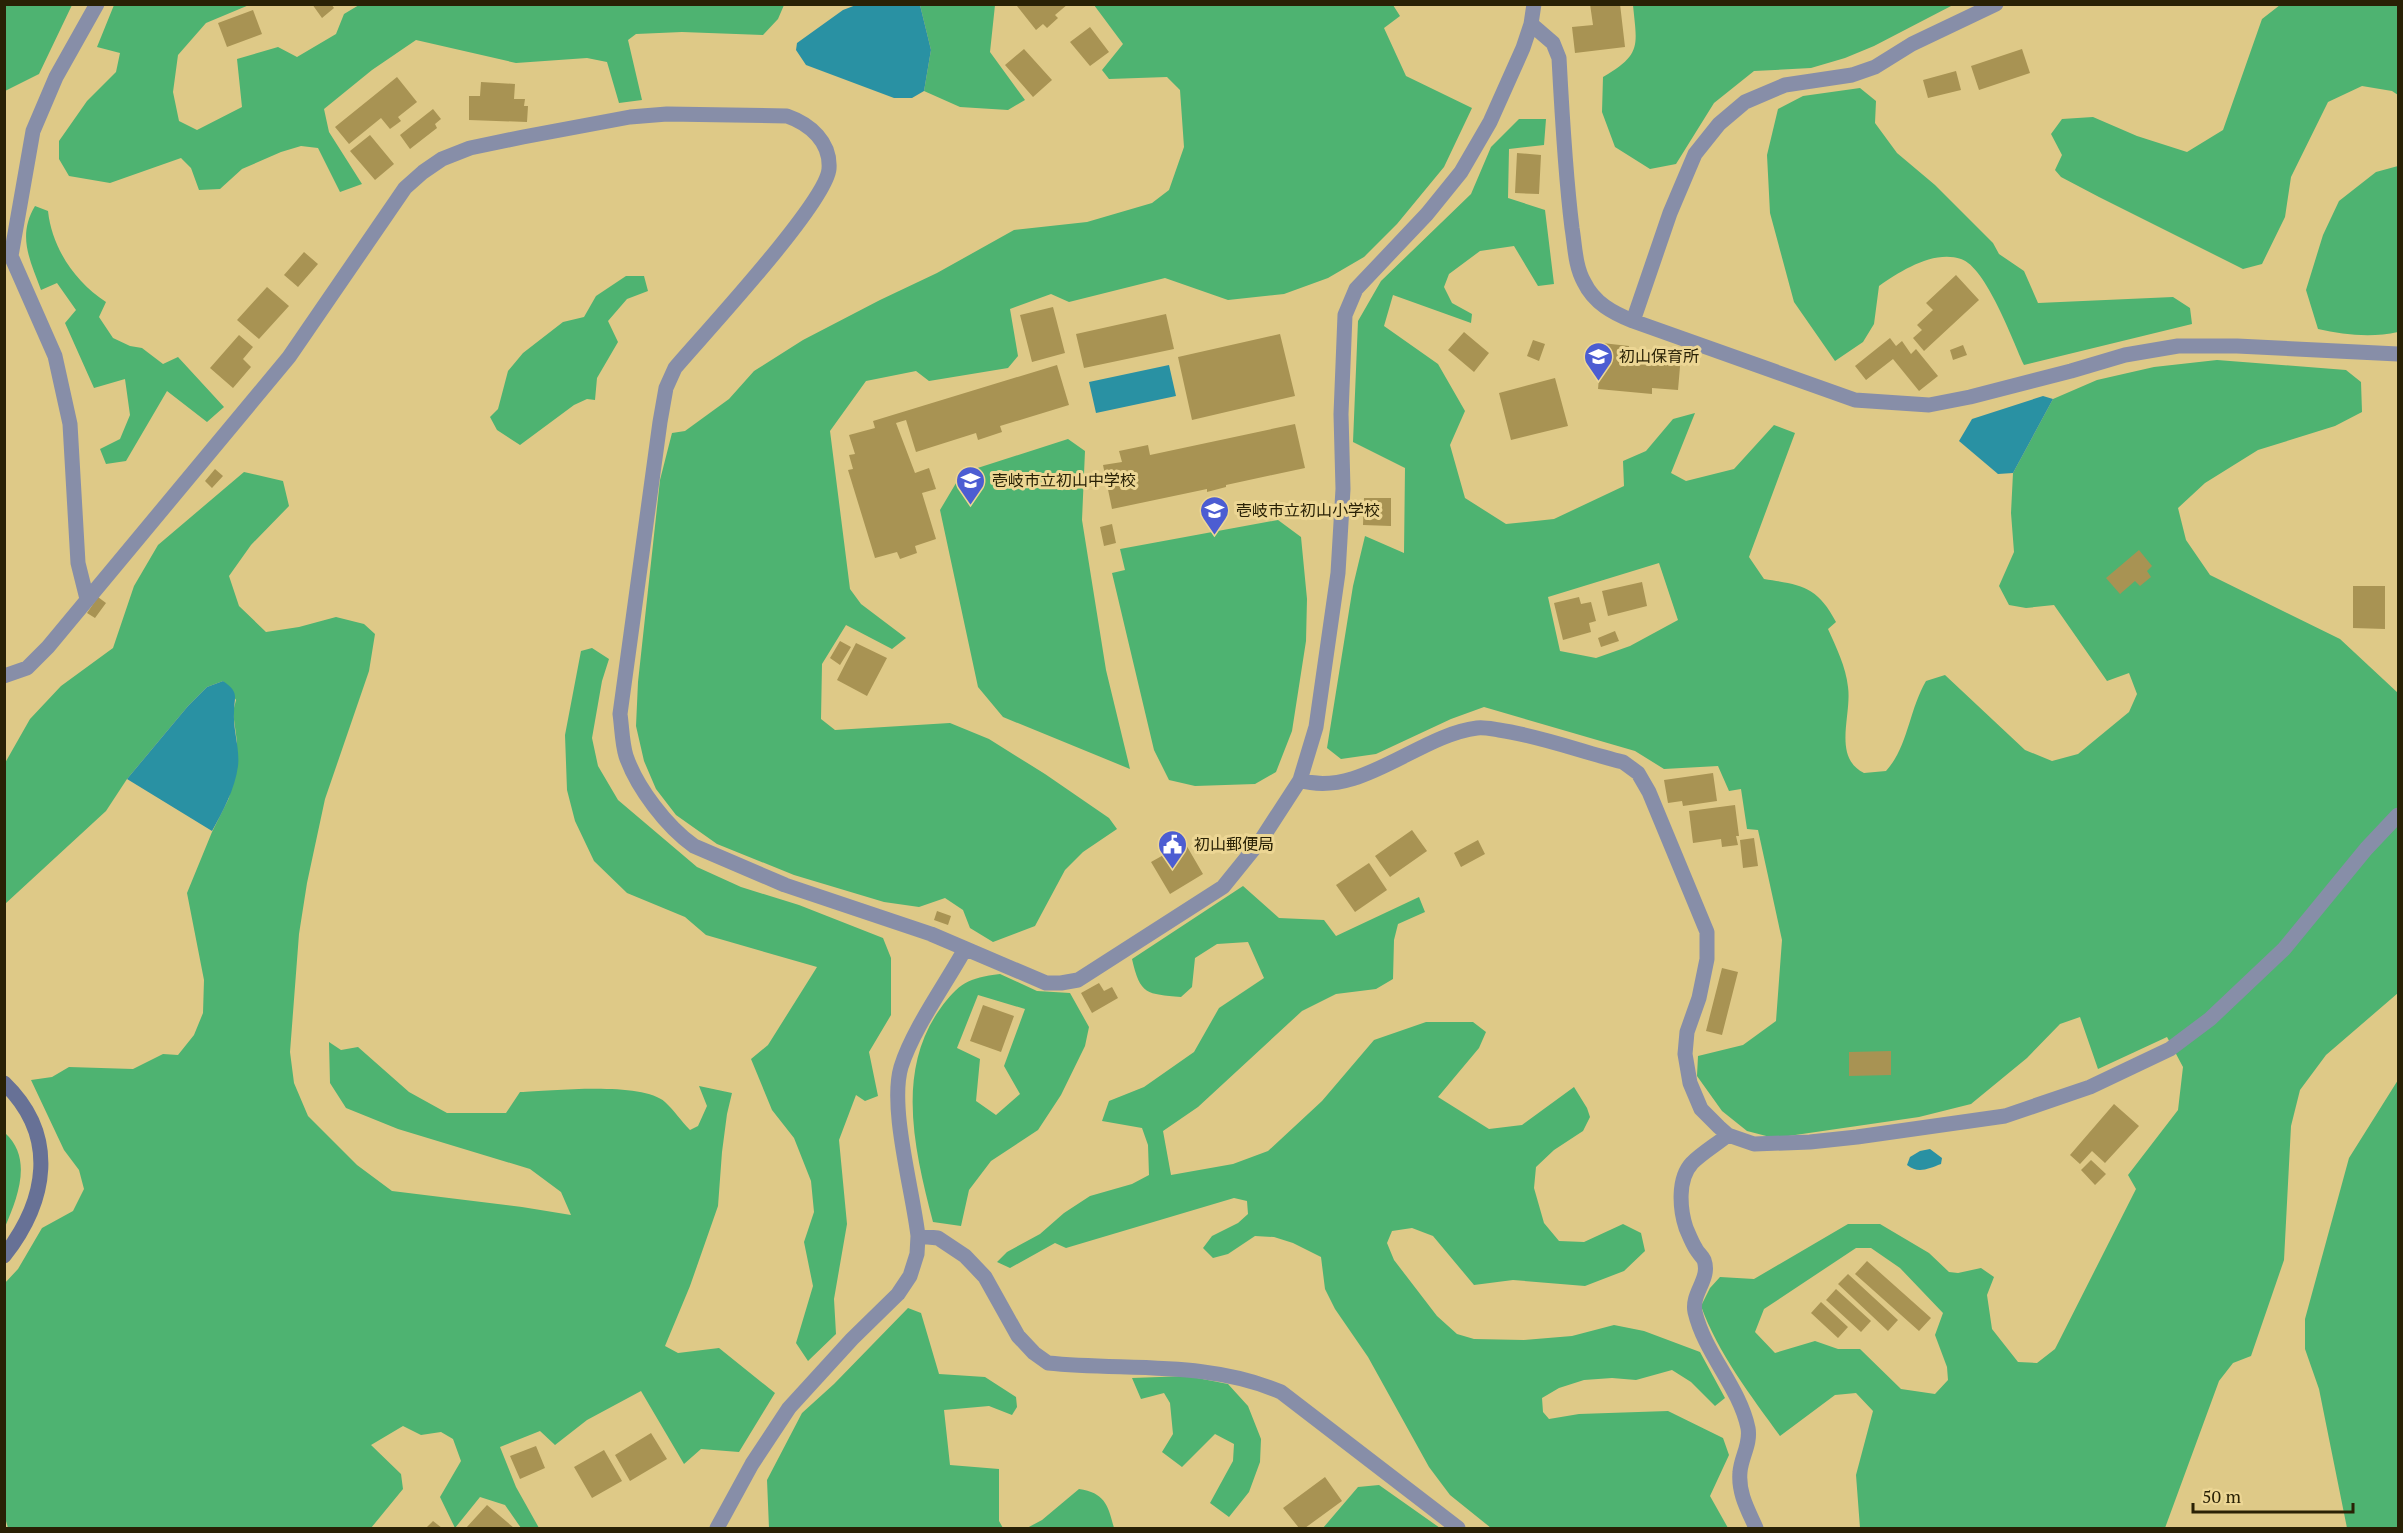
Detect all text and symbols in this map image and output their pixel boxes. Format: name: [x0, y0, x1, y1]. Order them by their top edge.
school or university icon: 初山保育所: [1582, 340, 1614, 382]
place label: 初山保育所: [1619, 345, 1699, 367]
school or university icon: 壱岐市立初山中学校: [955, 464, 987, 506]
place label: 壱岐市立初山中学校: [992, 469, 1136, 491]
school or university icon: 壱岐市立初山小学校: [1199, 494, 1231, 536]
place label: 壱岐市立初山小学校: [1236, 499, 1380, 521]
public building icon: 初山郵便局: [1157, 828, 1189, 870]
place label: 初山郵便局: [1194, 833, 1274, 855]
scale bar: [2193, 1476, 2354, 1514]
text: 50 m: [2202, 1484, 2242, 1508]

